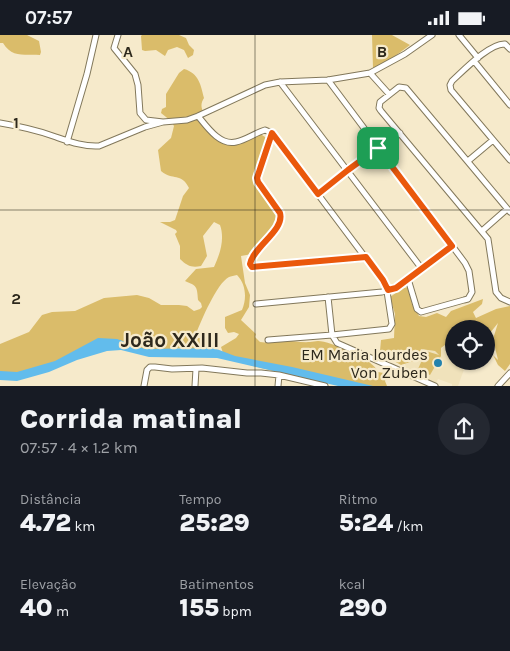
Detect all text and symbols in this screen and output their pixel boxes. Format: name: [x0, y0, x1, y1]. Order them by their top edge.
text: 07:57: [25, 7, 72, 29]
text: A: [123, 42, 133, 61]
text: B: [377, 42, 387, 61]
text: 1: [13, 113, 19, 132]
pin: [357, 127, 399, 169]
icon: arrive: [364, 134, 392, 162]
text: 2: [11, 289, 21, 308]
map controls: [445, 320, 495, 370]
button: locate: [445, 320, 495, 370]
district label: João XXIII: [121, 328, 219, 352]
place label: EM Maria lourdes Von Zuben: [301, 345, 428, 382]
marker: EM Maria lourdes Von Zuben: [432, 357, 444, 369]
text: Corrida matinal: [20, 402, 242, 435]
button: share: [438, 403, 490, 455]
text: 07:57 · 4 × 1.2 km: [20, 438, 138, 457]
text: Distância: [20, 491, 81, 508]
text: Tempo: [179, 491, 221, 508]
text: Ritmo: [339, 491, 377, 508]
text: 4.72: [20, 508, 71, 537]
text: 25:29: [179, 508, 250, 537]
text: 5:24: [339, 508, 393, 537]
text: km: [71, 518, 95, 535]
text: /km: [393, 518, 423, 535]
text: Elevação: [20, 576, 76, 593]
text: Batimentos: [179, 576, 254, 593]
text: kcal: [339, 576, 365, 593]
text: 40: [20, 593, 53, 622]
text: 155: [179, 593, 219, 622]
text: 290: [339, 593, 387, 622]
text: m: [53, 603, 69, 620]
text: bpm: [219, 603, 252, 620]

